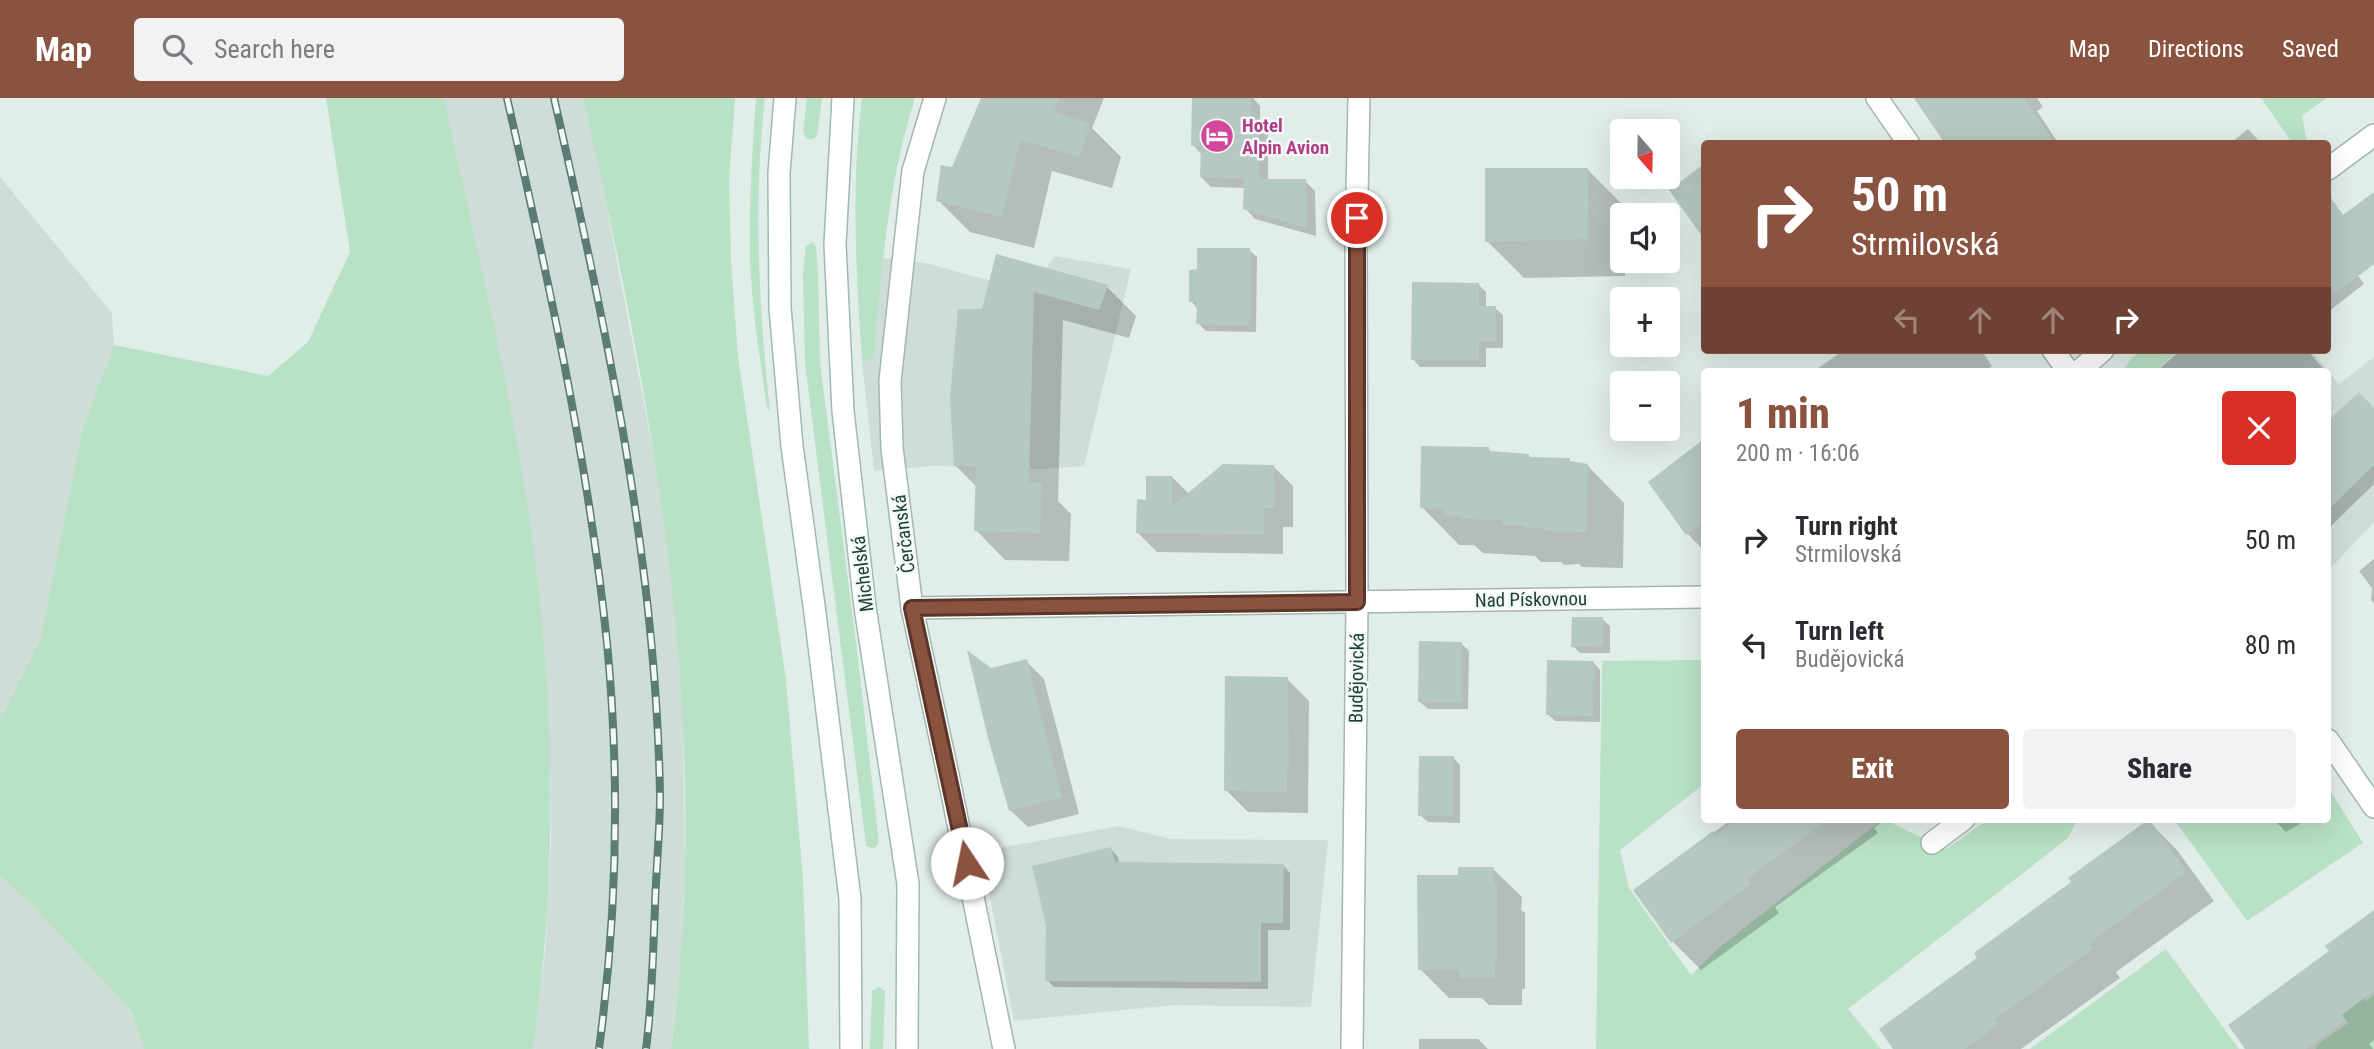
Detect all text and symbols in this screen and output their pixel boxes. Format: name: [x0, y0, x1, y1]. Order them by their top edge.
search box: [134, 18, 624, 81]
text: Map: [35, 30, 92, 69]
icon: search: [158, 30, 196, 68]
text: Search here: [214, 34, 335, 64]
text: Map: [2069, 35, 2110, 63]
text: Directions: [2148, 35, 2244, 63]
text: Saved: [2282, 35, 2339, 63]
place label: Hotel Alpin Avion: [1242, 114, 1329, 159]
hotel icon: Hotel Alpin Avion: [1198, 117, 1236, 155]
north arrow: [1610, 119, 1680, 189]
map controls: [1610, 119, 1680, 441]
text: 50 m: [1851, 166, 1948, 223]
icon: right: [1736, 168, 1827, 259]
pin: [1327, 188, 1387, 248]
icon: arrive: [1338, 199, 1376, 237]
button: sound: [1610, 203, 1680, 273]
text: Strmilovská: [1851, 225, 1999, 263]
button: +: [1610, 287, 1680, 357]
icon: left: [1888, 301, 1926, 339]
icon: ahead: [1961, 301, 1999, 339]
icon: ahead: [2034, 301, 2072, 339]
icon: right: [2107, 301, 2145, 339]
button: −: [1610, 371, 1680, 441]
text: 1 min: [1736, 389, 1830, 438]
button: close: [2222, 391, 2296, 465]
text: 200 m · 16:06: [1736, 440, 1860, 467]
street label: Čerčanská: [887, 493, 920, 574]
text: Turn right: [1795, 511, 1897, 541]
icon: right: [1736, 521, 1774, 559]
text: 50 m: [2245, 525, 2296, 555]
street label: Michelská: [846, 535, 879, 613]
text: Strmilovská: [1795, 541, 1902, 568]
street label: Nad Pískovnou: [1475, 587, 1587, 612]
text: Turn left: [1795, 616, 1884, 646]
icon: left: [1736, 626, 1774, 664]
text: 80 m: [2245, 630, 2296, 660]
street label: Budějovická: [1344, 633, 1369, 723]
text: Budějovická: [1795, 646, 1905, 673]
button: Exit: [1736, 729, 2009, 809]
button: Share: [2023, 729, 2296, 809]
position arrow: [930, 826, 1004, 900]

